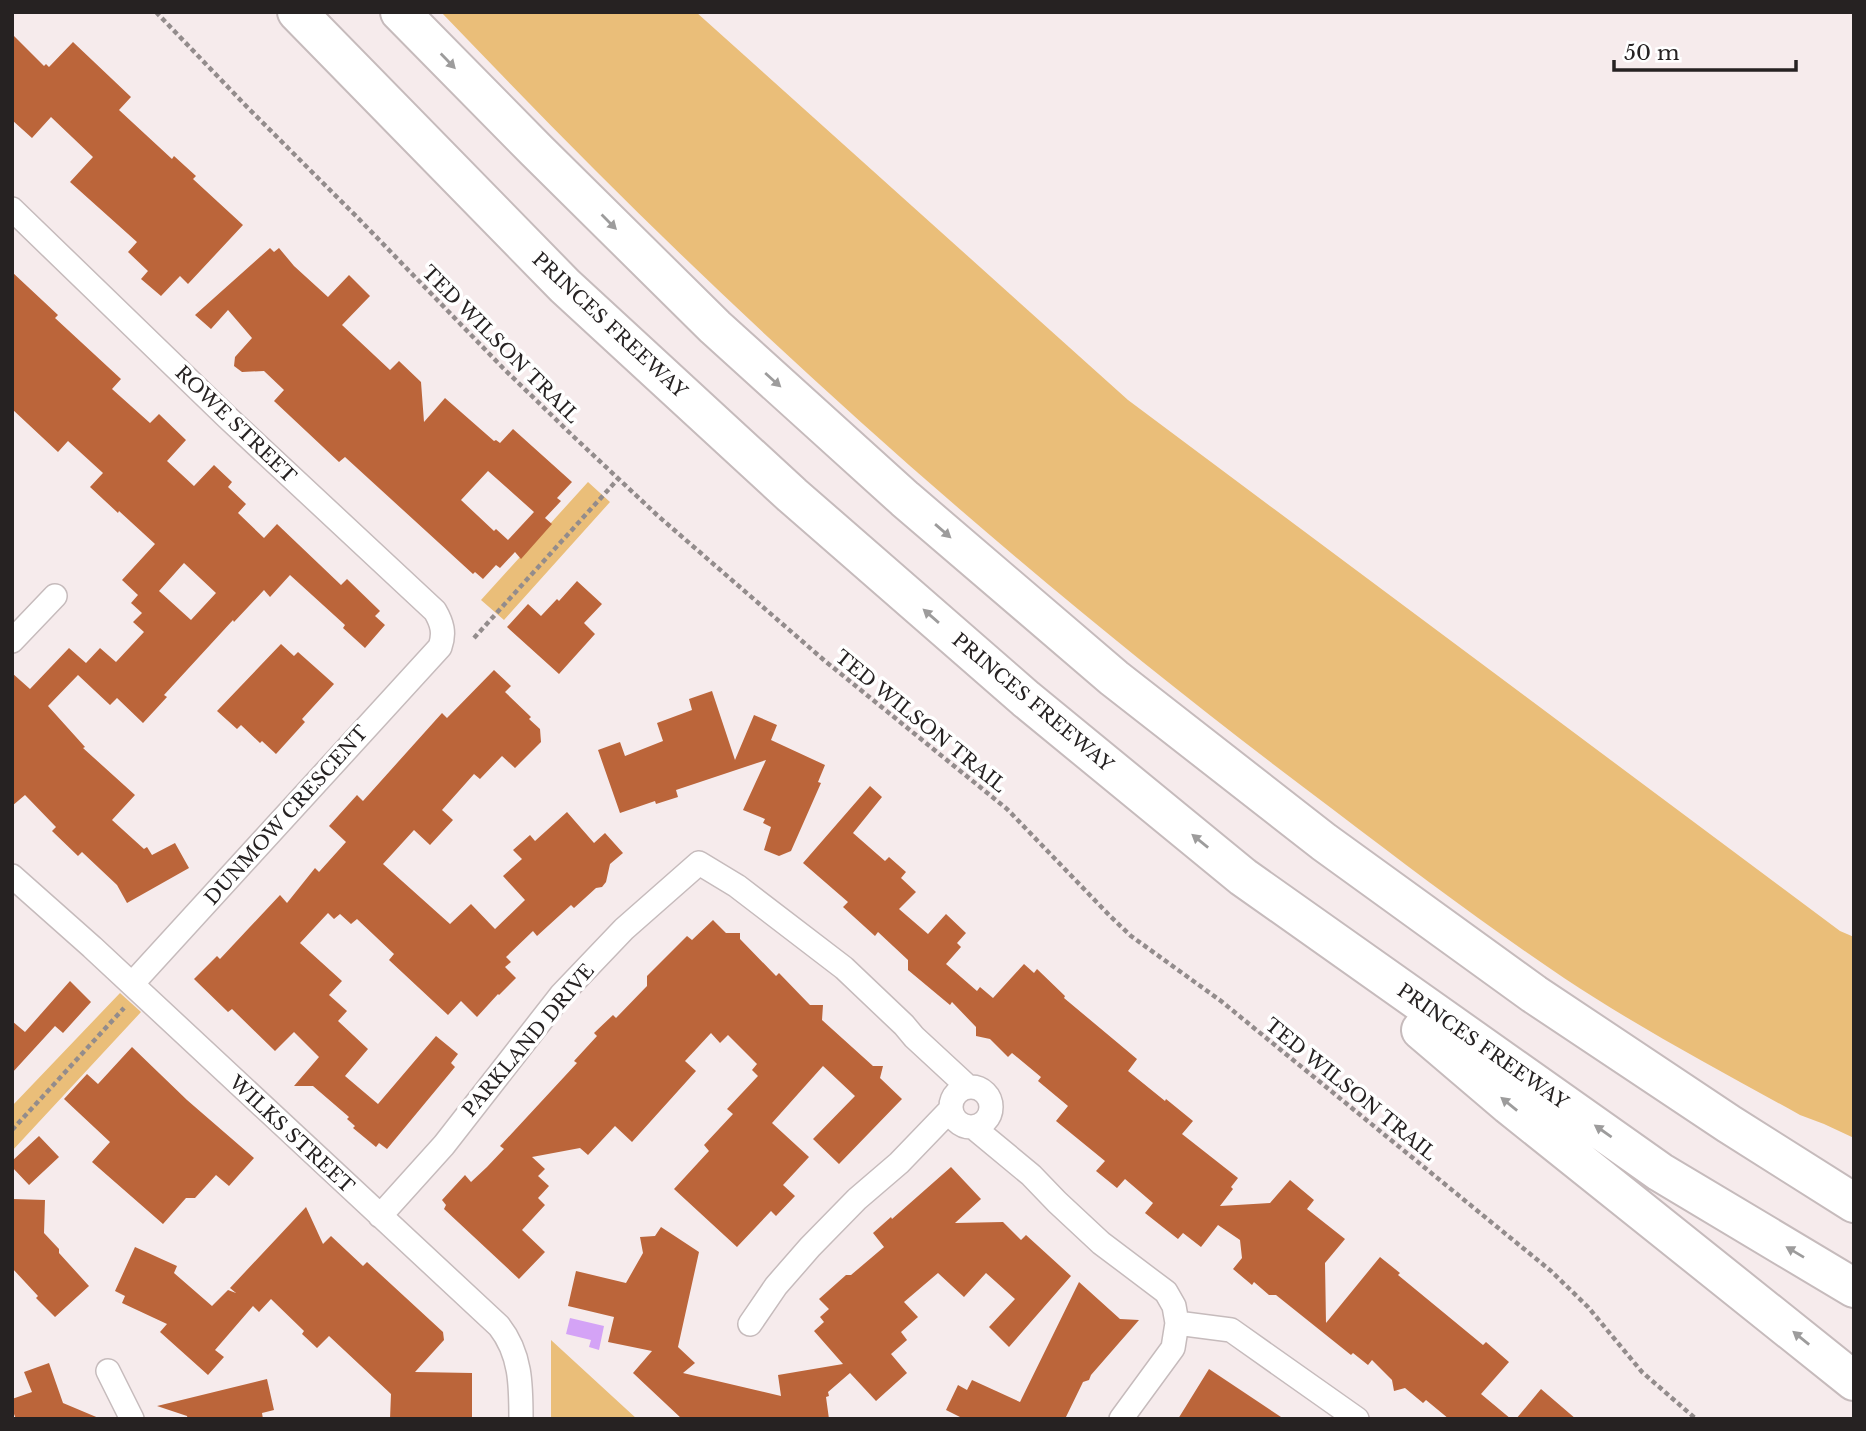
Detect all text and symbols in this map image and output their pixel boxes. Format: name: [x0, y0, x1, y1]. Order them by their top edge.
scale bar: [1614, 28, 1796, 72]
text: 50 m: [1624, 40, 1680, 66]
one-way arrow: [440, 52, 456, 69]
one-way arrow: [600, 214, 617, 231]
street label: PRINCES FREEWAY: [528, 248, 692, 403]
street label: TED WILSON TRAIL: [417, 261, 584, 428]
street label: ROWE STREET: [171, 361, 301, 488]
one-way arrow: [764, 371, 781, 387]
one-way arrow: [934, 523, 951, 538]
one-way arrow: [922, 608, 940, 624]
street label: PRINCES FREEWAY: [947, 628, 1118, 777]
street label: TED WILSON TRAIL: [831, 645, 1011, 798]
street label: DUNMOW CRESCENT: [200, 721, 373, 909]
one-way arrow: [1191, 834, 1208, 849]
street label: PARKLAND DRIVE: [458, 959, 599, 1121]
street label: PRINCES FREEWAY: [1393, 979, 1573, 1114]
street label: TED WILSON TRAIL: [1261, 1013, 1441, 1166]
street label: WILKS STREET: [224, 1070, 359, 1198]
one-way arrow: [1500, 1097, 1517, 1112]
one-way arrow: [1594, 1124, 1612, 1138]
one-way arrow: [1786, 1246, 1805, 1259]
one-way arrow: [1792, 1331, 1810, 1346]

